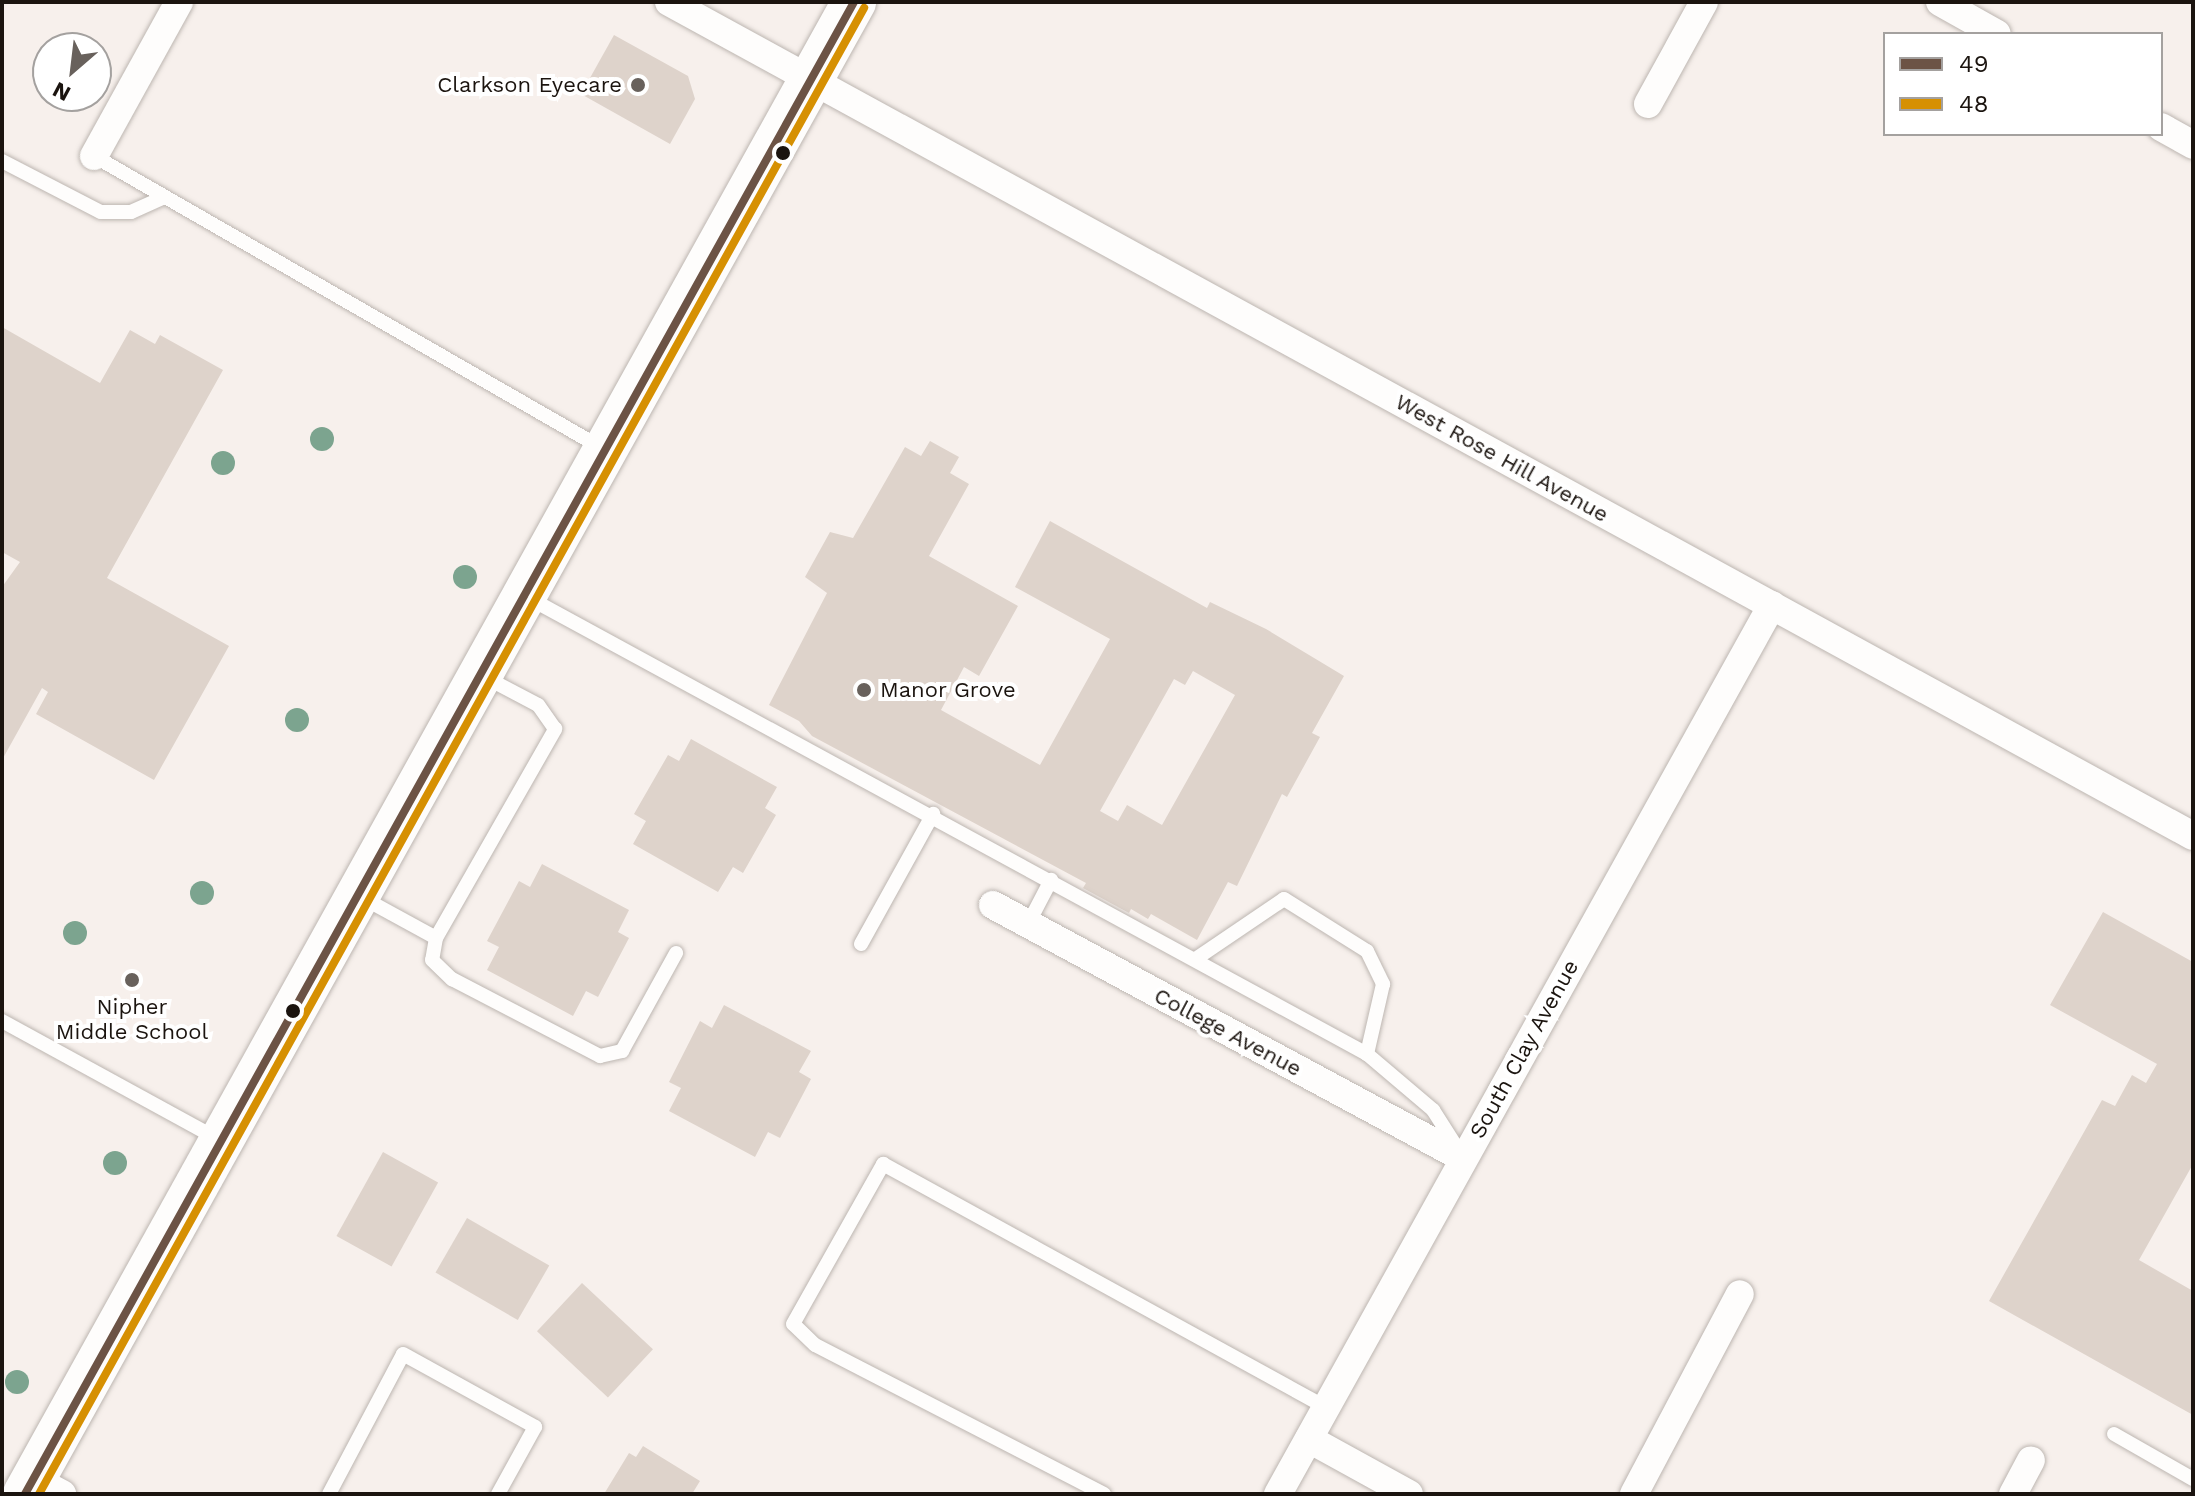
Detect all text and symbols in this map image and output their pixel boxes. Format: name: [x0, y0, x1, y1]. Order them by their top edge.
north arrow: [32, 32, 112, 112]
legend: [1883, 32, 2163, 136]
text: 49: [1959, 50, 1988, 78]
place label: Clarkson Eyecare: [437, 72, 622, 98]
marker: Clarkson Eyecare: [629, 76, 647, 94]
text: N: [48, 77, 75, 107]
text: 48: [1959, 90, 1988, 118]
unlabelled marker: [775, 145, 791, 161]
street label: West Rose Hill Avenue: [1390, 388, 1614, 528]
place label: Manor Grove: [880, 677, 1016, 703]
marker: Manor Grove: [855, 681, 873, 699]
street label: South Clay Avenue: [1464, 954, 1584, 1144]
marker: Nipher Middle School: [123, 971, 141, 989]
street label: College Avenue: [1149, 982, 1307, 1082]
place label: Nipher Middle School: [56, 993, 208, 1044]
unlabelled marker: [285, 1003, 301, 1019]

